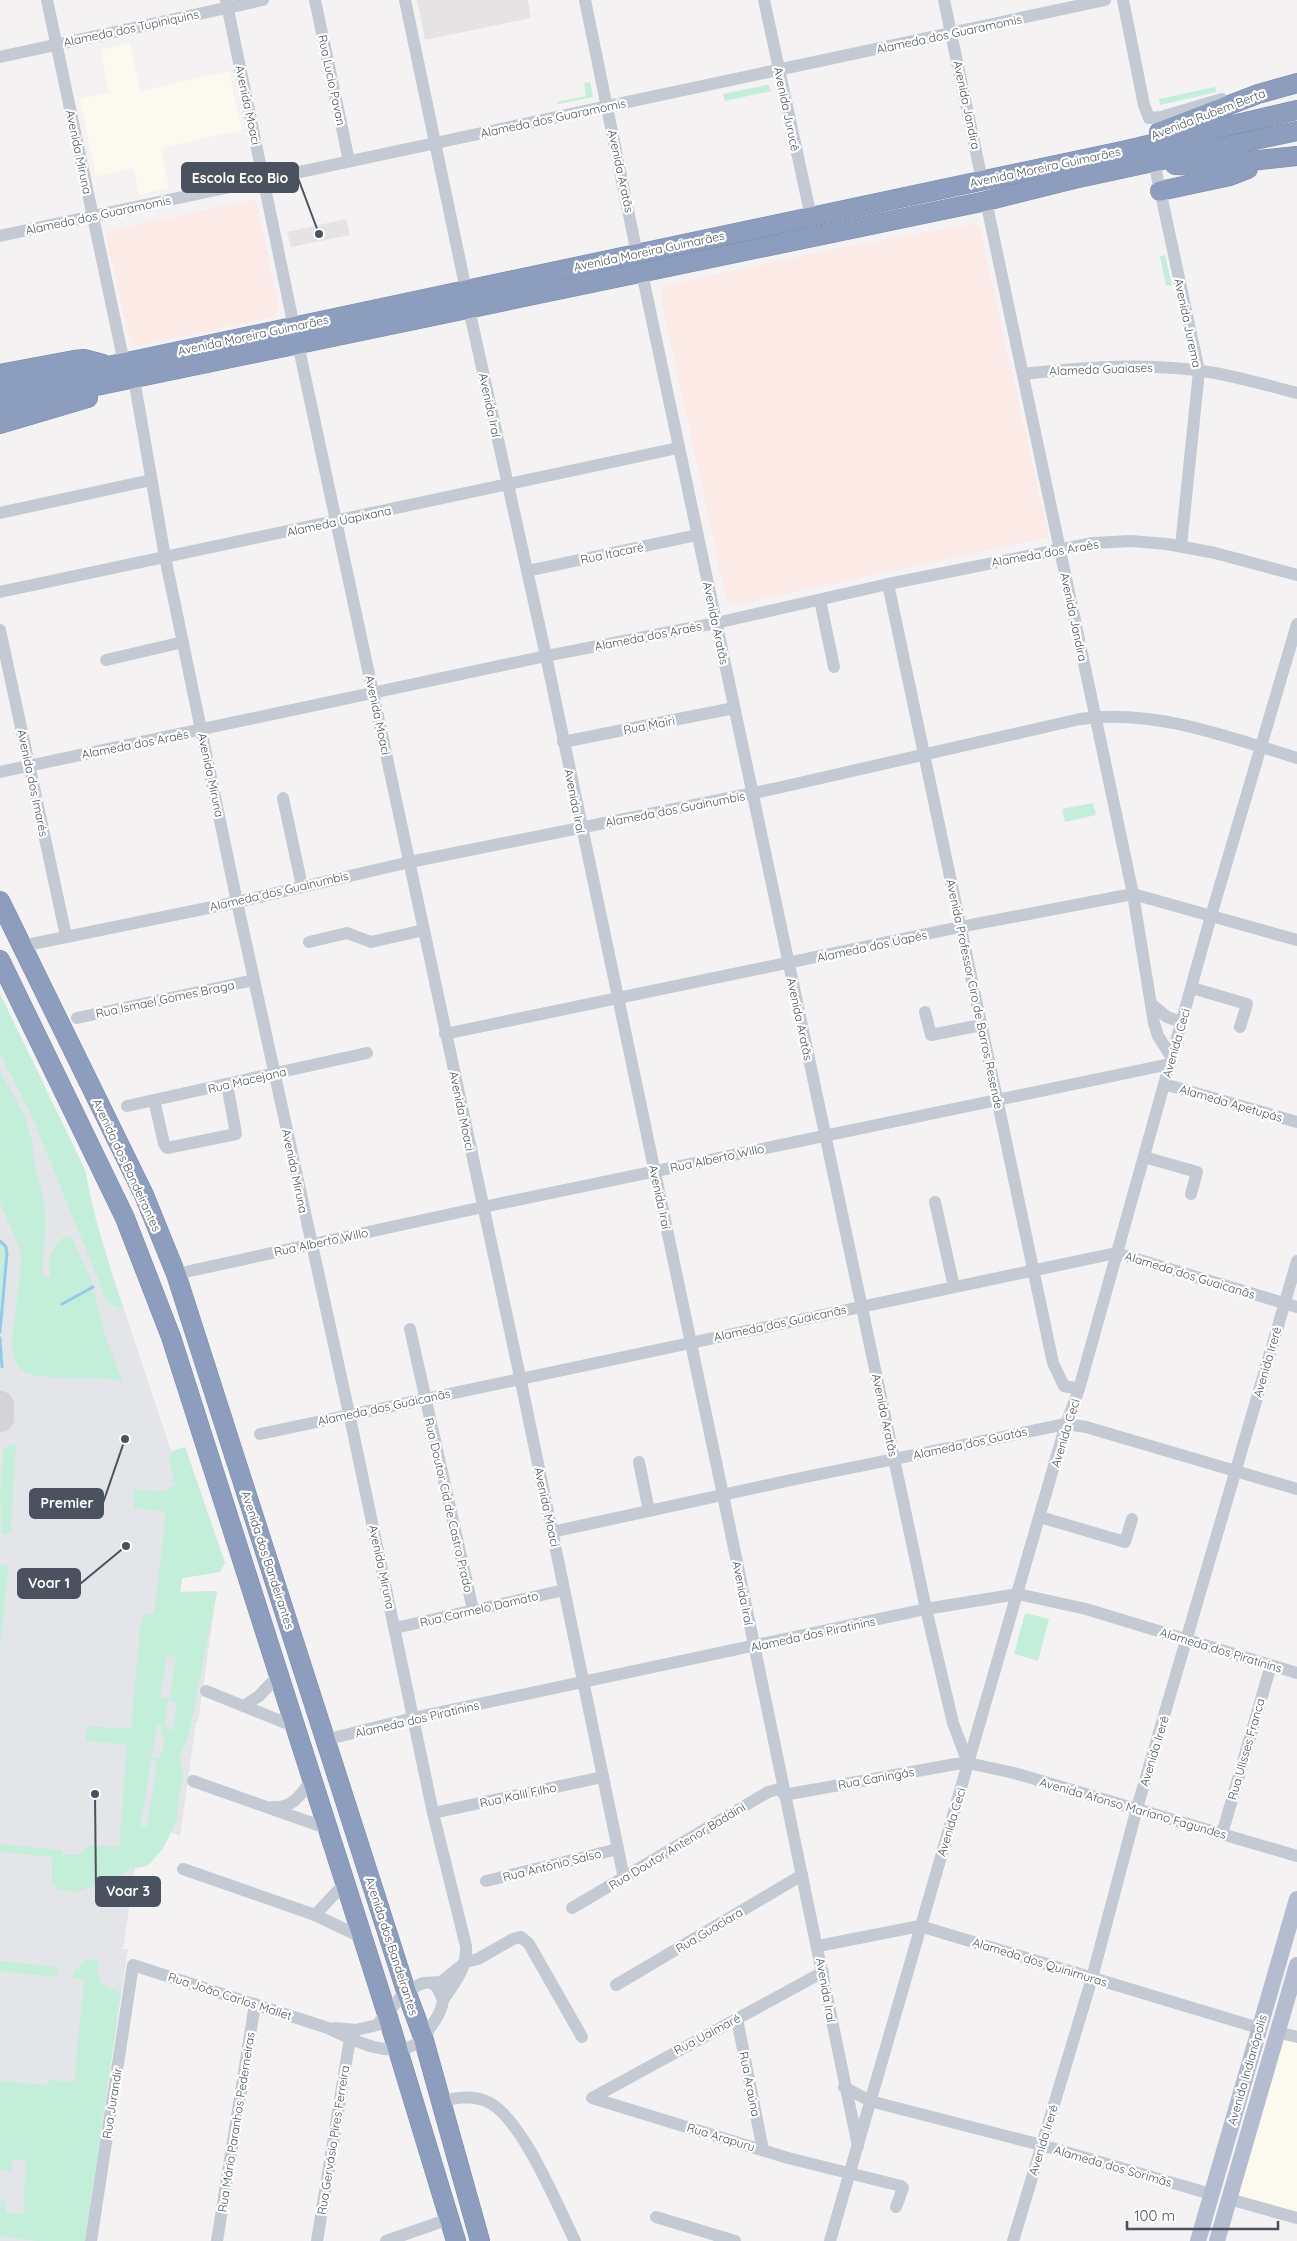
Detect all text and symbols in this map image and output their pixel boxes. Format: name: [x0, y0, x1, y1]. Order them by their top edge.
street label: Alameda dos Tupiniquins: [62, 6, 200, 50]
street label: Alameda dos Guaramomis: [875, 11, 1023, 57]
street label: Rua Lucio Pavan: [315, 33, 349, 127]
street label: Avenida Jandira: [950, 59, 984, 151]
street label: Avenida Moaci: [232, 64, 264, 146]
street label: Avenida Jurucê: [771, 65, 803, 153]
street label: Avenida Rubem Berta: [1149, 85, 1267, 143]
street label: Alameda dos Guaramomis: [479, 95, 627, 141]
street label: Avenida Miruna: [63, 108, 95, 196]
street label: Avenida Aratãs: [605, 128, 637, 214]
street label: Avenida Moreira Guimarães: [968, 144, 1122, 190]
callout: Escola Eco Bio: [182, 163, 298, 192]
text: Escola Eco Bio: [192, 169, 288, 187]
street label: Alameda dos Guaramomis: [24, 192, 172, 238]
street label: Avenida Moreira Guimarães: [572, 228, 726, 274]
street label: Avenida Jurema: [1171, 277, 1205, 369]
street label: Avenida Moreira Guimarães: [176, 312, 330, 358]
street label: Alameda Guaiases: [1049, 360, 1153, 378]
street label: Avenida Iraí: [476, 372, 504, 439]
street label: Alameda Uapixana: [285, 503, 393, 539]
street label: Alameda dos Araês: [990, 536, 1100, 570]
street label: Rua Itacaré: [579, 539, 645, 567]
street label: Avenida Jandira: [1057, 571, 1091, 663]
street label: Avenida Aratãs: [700, 580, 732, 666]
street label: Alameda dos Araês: [593, 618, 703, 654]
street label: Avenida Moaci: [362, 674, 394, 756]
street label: Rua Mairi: [622, 713, 676, 737]
street label: Alameda dos Araês: [80, 726, 190, 762]
street label: Avenida dos Imarés: [14, 728, 52, 838]
street label: Avenida Miruna: [195, 731, 227, 819]
street label: Avenida Iraí: [561, 768, 589, 835]
street label: Alameda dos Guainumbis: [604, 788, 746, 830]
street label: Alameda dos Guainumbis: [208, 868, 350, 914]
street label: Avenida Professor Ciro de Barros Resende: [943, 878, 1007, 1111]
street label: Alameda dos Uapés: [816, 927, 929, 965]
street label: Avenida Aratãs: [784, 976, 816, 1062]
street label: Rua Ismael Gomes Braga: [94, 977, 236, 1021]
street label: Avenida Ceci: [1159, 1007, 1193, 1079]
street label: Rua Macejana: [206, 1064, 288, 1096]
street label: Avenida Moaci: [446, 1070, 478, 1152]
street label: Alameda Apetupás: [1178, 1081, 1284, 1125]
street label: Avenida dos Bandeirantes: [90, 1096, 165, 1234]
street label: Avenida Miruna: [279, 1127, 311, 1215]
street label: Rua Alberto Willo: [669, 1141, 765, 1175]
street label: Avenida Iraí: [646, 1164, 674, 1231]
street label: Rua Alberto Willo: [273, 1225, 369, 1259]
street label: Alameda dos Guaicanãs: [1123, 1248, 1257, 1302]
street label: Alameda dos Guaicanãs: [712, 1302, 848, 1344]
street label: Avenida Irerê: [1250, 1325, 1284, 1399]
street label: Avenida Aratãs: [869, 1372, 901, 1458]
street label: Alameda dos Guaicanãs: [316, 1386, 452, 1428]
street label: Avenida Ceci: [1047, 1397, 1083, 1469]
street label: Rua Doutor Cid de Castro Prado: [422, 1416, 476, 1594]
street label: Alameda dos Guatás: [912, 1424, 1029, 1462]
street label: Avenida Moaci: [531, 1466, 563, 1548]
callout: Premier: [30, 1489, 103, 1518]
street label: Avenida dos Bandeirantes: [238, 1489, 298, 1632]
text: Premier: [40, 1494, 94, 1512]
street label: Avenida Miruna: [366, 1523, 398, 1611]
street label: Avenida Iraí: [729, 1560, 757, 1627]
callout: Voar 1: [18, 1569, 80, 1598]
text: Voar 1: [28, 1574, 70, 1592]
street label: Rua Carmelo Damato: [418, 1588, 540, 1630]
street label: Alameda dos Piratinins: [749, 1613, 877, 1655]
street label: Alameda dos Piratinins: [1158, 1624, 1284, 1676]
street label: Rua Ulisses Franca: [1224, 1696, 1268, 1802]
street label: Alameda dos Piratinins: [353, 1697, 481, 1741]
street label: Avenida Irerê: [1136, 1714, 1172, 1788]
street label: Rua Caningás: [837, 1764, 916, 1792]
street label: Avenida Afonso Mariano Fagundes: [1038, 1774, 1228, 1842]
street label: Rua Kalil Filho: [478, 1780, 558, 1810]
street label: Avenida Ceci: [933, 1786, 969, 1858]
street label: Rua Doutor Antenor Baddini: [606, 1799, 748, 1893]
street label: Rua Antônio Salso: [501, 1846, 603, 1884]
street label: Avenida dos Bandeirantes: [362, 1875, 422, 2018]
callout: Voar 3: [96, 1877, 160, 1906]
text: Voar 3: [106, 1882, 150, 1900]
street label: Rua Guaciara: [673, 1904, 745, 1956]
street label: Alameda dos Quinimuras: [971, 1934, 1110, 1990]
street label: Avenida Iraí: [813, 1957, 839, 2024]
street label: Rua João Carlos Mallet: [166, 1969, 294, 2023]
street label: Rua Uaimaré: [671, 2010, 743, 2058]
street label: Avenida Indianópolis: [1224, 2013, 1270, 2127]
street label: Rua Mário Paranhos Pederneiras: [214, 2030, 258, 2213]
street label: Rua Araúna: [736, 2050, 764, 2118]
street label: Rua Gervásio Pires Ferreira: [314, 2064, 352, 2216]
street label: Rua Jurandir: [99, 2066, 125, 2140]
street label: Avenida Irerê: [1025, 2103, 1061, 2177]
street label: Rua Arapuru: [685, 2120, 757, 2154]
street label: Alameda dos Sorimãs: [1052, 2142, 1174, 2190]
scale bar: [1127, 2198, 1278, 2230]
text: 100 m: [1134, 2206, 1175, 2225]

